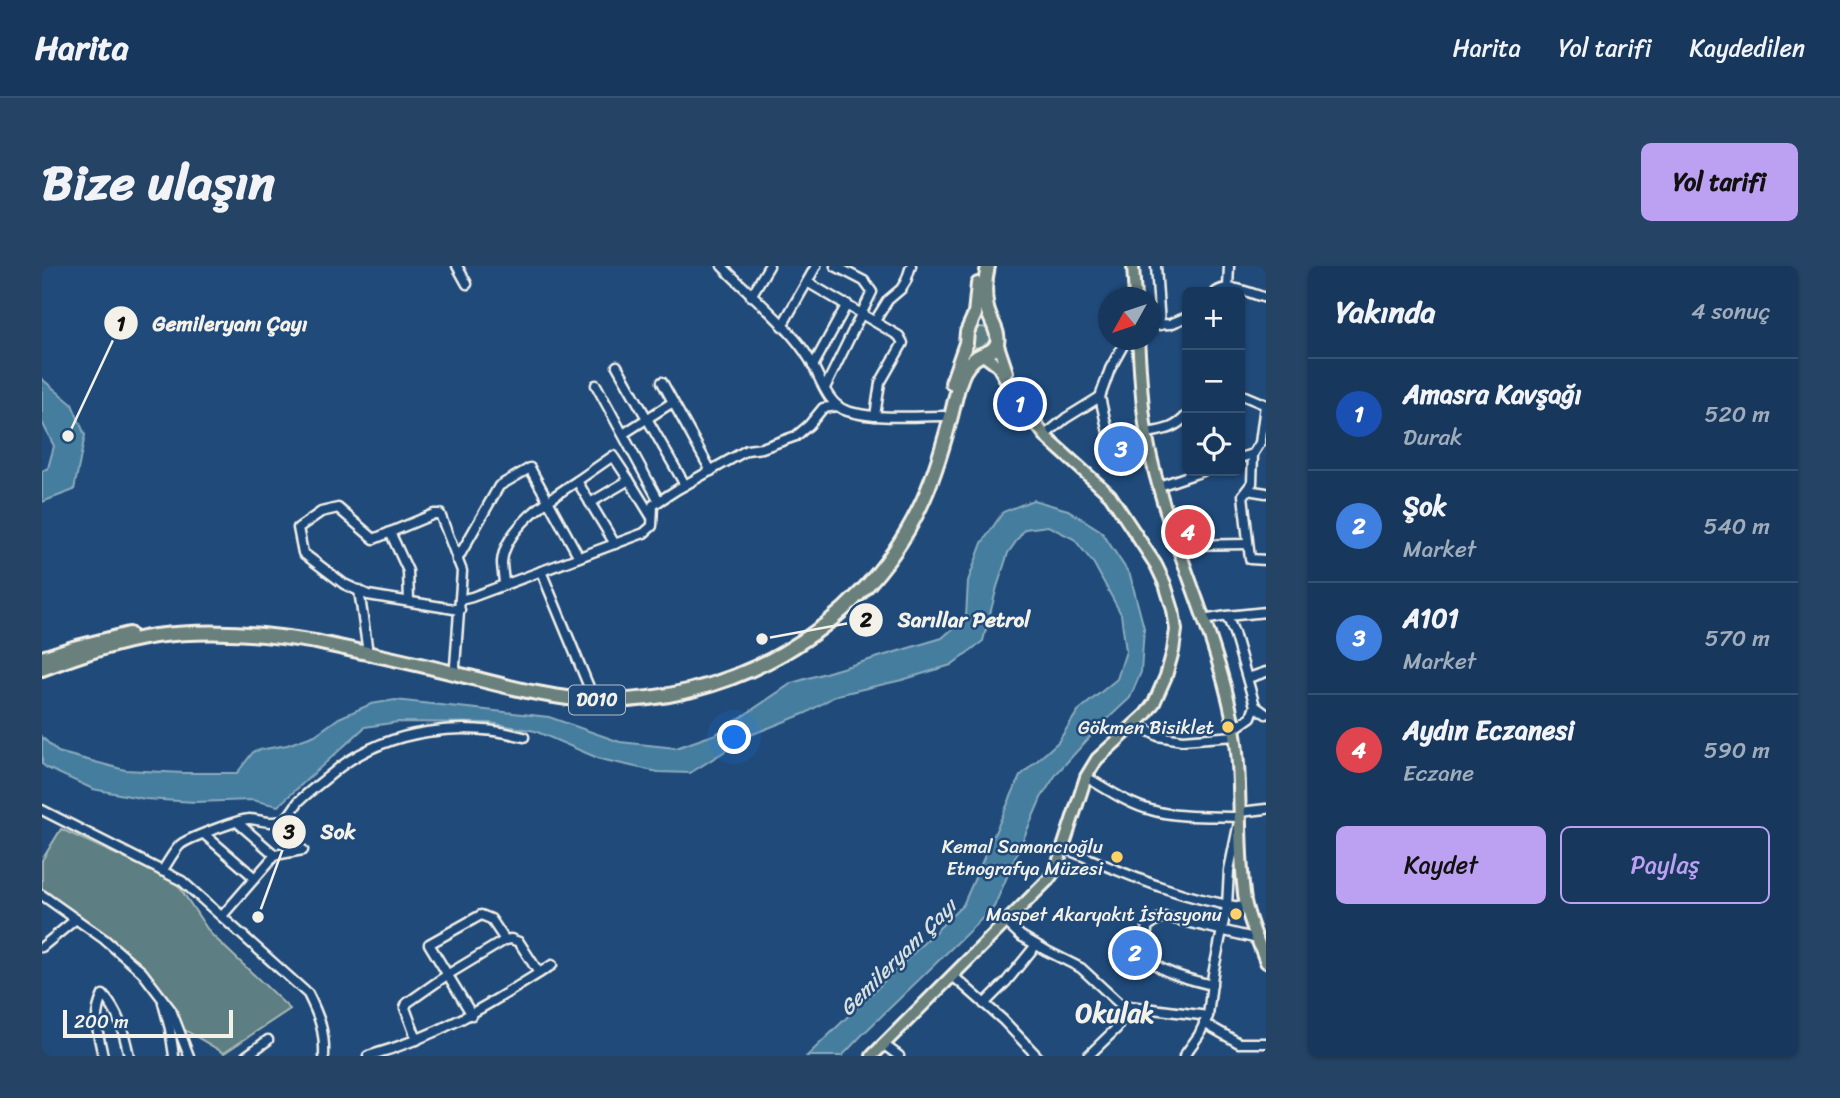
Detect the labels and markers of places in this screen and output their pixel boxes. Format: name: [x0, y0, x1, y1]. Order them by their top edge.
callout: Gemileryanı Çayı: [103, 302, 321, 344]
pin: 1: [997, 378, 1043, 430]
pin: 3: [1098, 423, 1144, 475]
pin: 4: [1165, 506, 1211, 558]
callout: Sarıllar Petrol: [849, 599, 1045, 641]
place label: Gökmen Bisiklet: [1078, 711, 1214, 744]
marker: Gökmen Bisiklet: [1220, 719, 1236, 735]
callout: Sok: [271, 811, 369, 853]
place label: Kemal Samancıoğlu Etnografya Müzesi: [942, 830, 1104, 885]
marker: Kemal Samancıoğlu Etnografya Müzesi: [1109, 849, 1125, 865]
place label: Maspet Akaryakıt İstasyonu: [986, 898, 1222, 931]
marker: Maspet Akaryakıt İstasyonu: [1228, 906, 1244, 922]
pin: 2: [1112, 927, 1158, 979]

